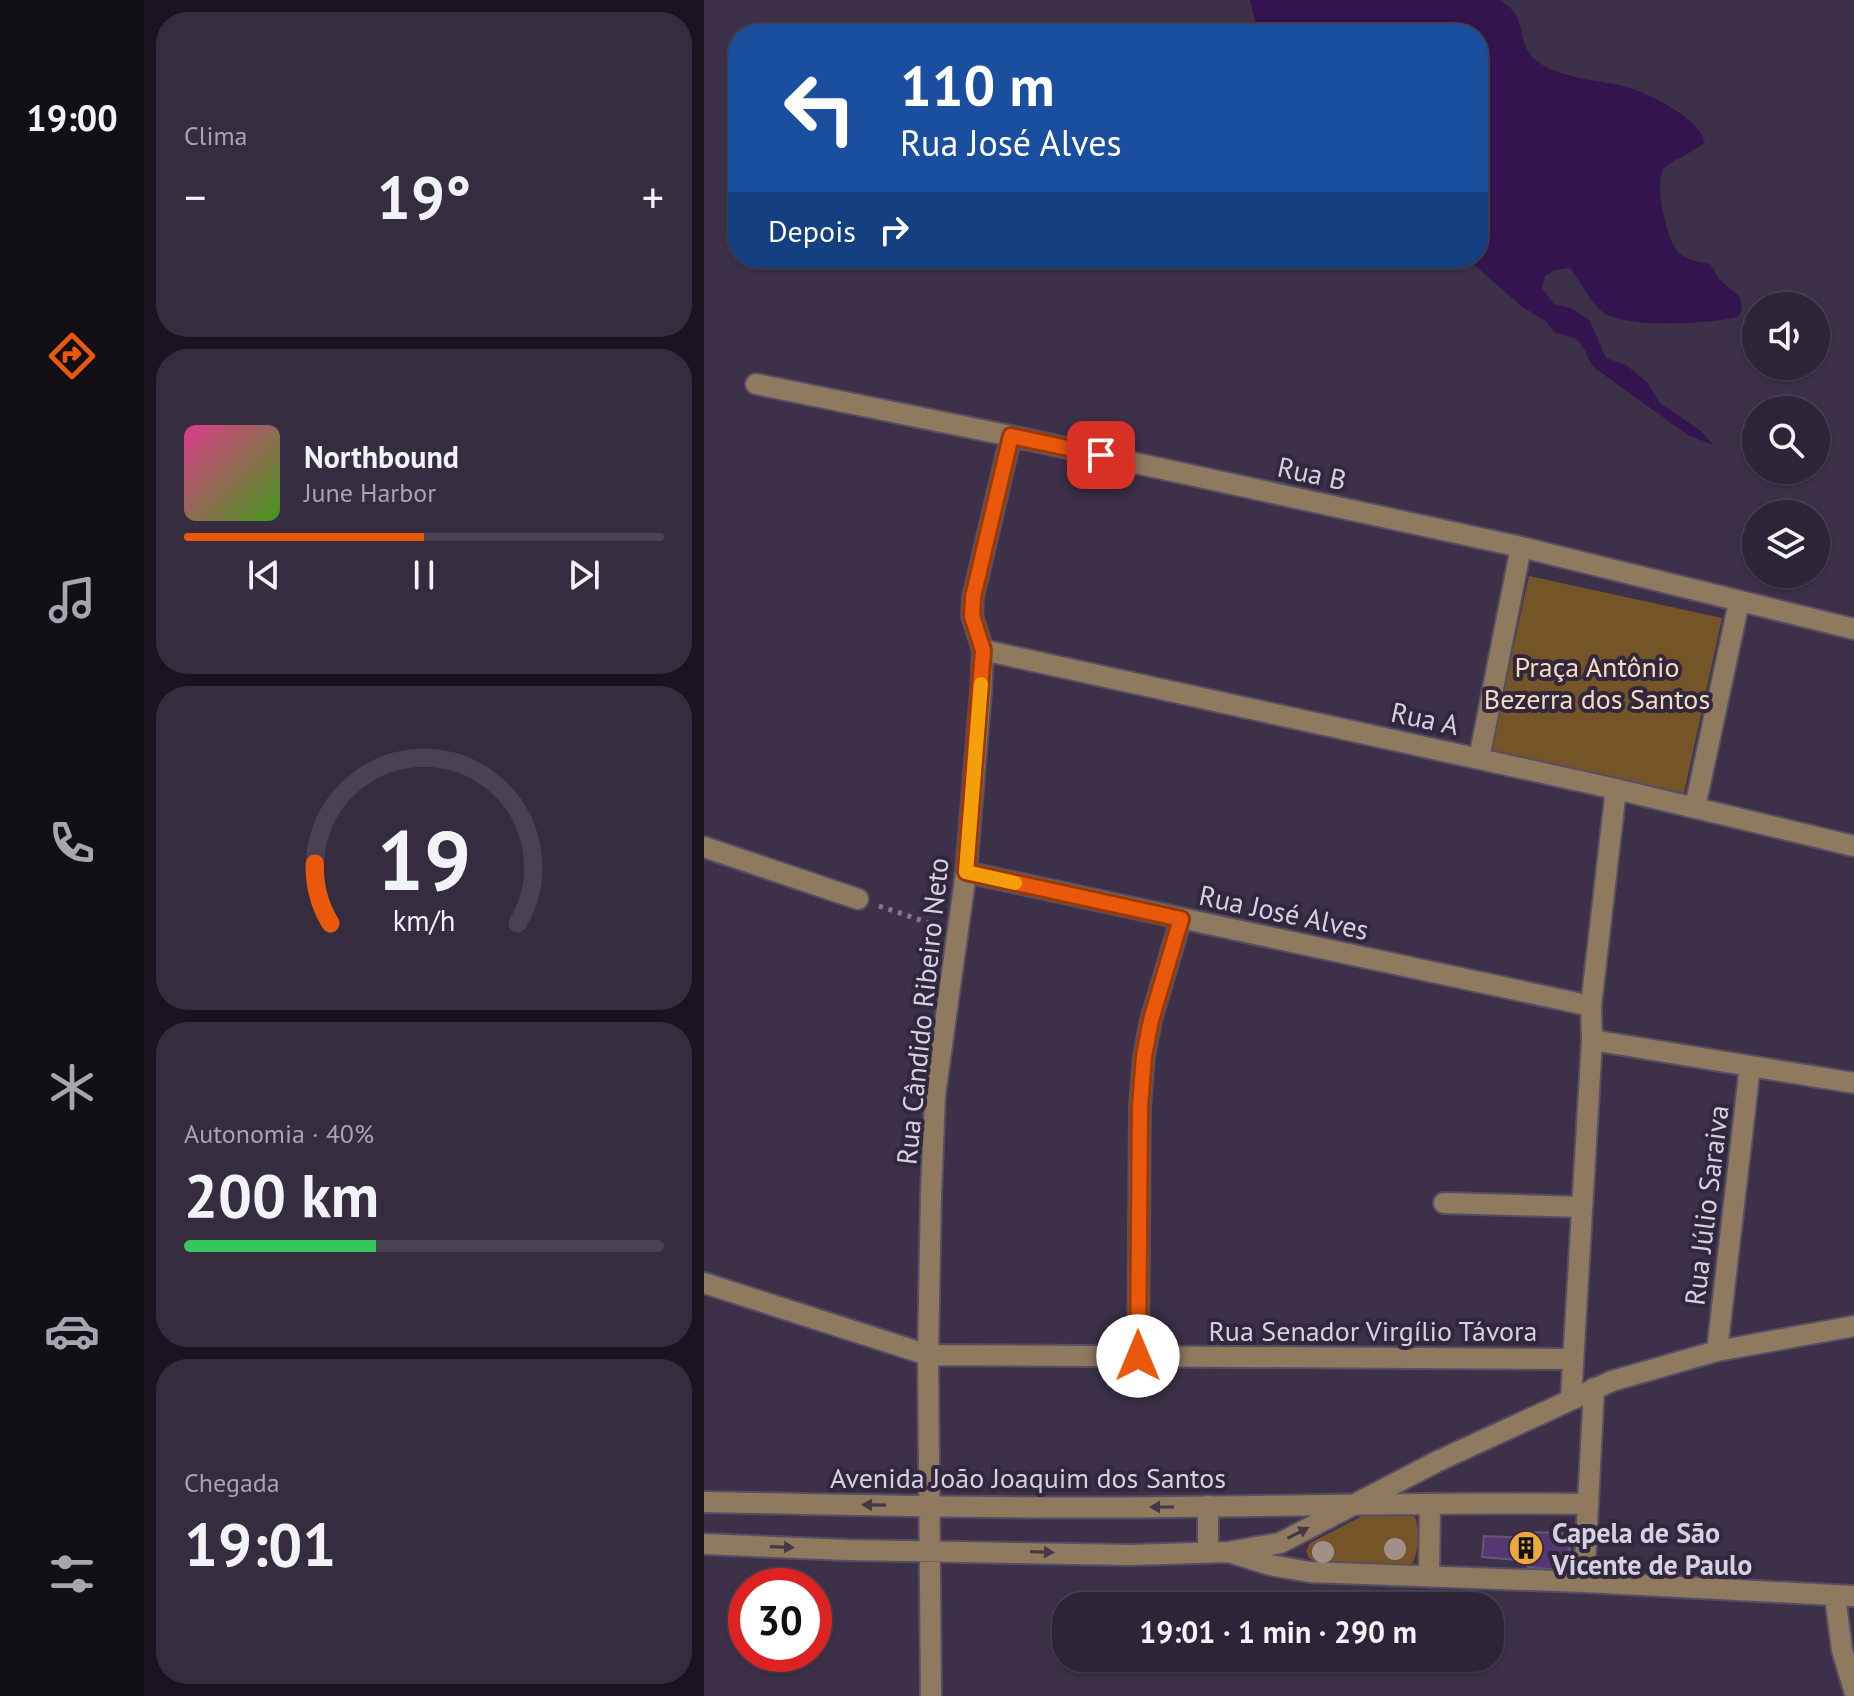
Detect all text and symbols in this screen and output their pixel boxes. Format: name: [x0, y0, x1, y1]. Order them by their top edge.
text: 110 m: [900, 49, 1055, 121]
icon: left: [768, 56, 872, 160]
text: 19:00: [26, 94, 118, 141]
text: Clima: [184, 119, 247, 152]
text: Rua José Alves: [900, 119, 1122, 166]
text: 19°: [377, 158, 471, 236]
text: −: [184, 168, 206, 225]
text: +: [642, 168, 664, 225]
icon: right: [872, 208, 916, 252]
text: Depois: [768, 211, 856, 250]
map controls: [1742, 292, 1830, 588]
button: sound: [1742, 292, 1830, 380]
icon: directions: [44, 328, 100, 384]
button: search: [1742, 396, 1830, 484]
pin: [1067, 421, 1135, 489]
icon: arrive: [1079, 433, 1123, 477]
text: Northbound: [304, 437, 459, 476]
street label: Rua B: [1274, 448, 1350, 498]
text: June Harbor: [304, 476, 436, 509]
button: layers: [1742, 500, 1830, 588]
icon: previous: [242, 553, 286, 597]
icon: pause: [402, 553, 446, 597]
icon: next: [562, 553, 606, 597]
icon: music: [44, 572, 100, 628]
park label: Praça Antônio Bezerra dos Santos: [1484, 648, 1710, 717]
street label: Rua A: [1388, 693, 1463, 743]
text: 19: [377, 805, 471, 913]
icon: phone: [44, 815, 100, 871]
street label: Rua Cândido Ribeiro Neto: [887, 856, 957, 1166]
street label: Rua José Alves: [1196, 876, 1372, 948]
text: km/h: [393, 902, 455, 939]
icon: climate: [44, 1059, 100, 1115]
street label: Rua Júlio Saraiva: [1675, 1103, 1737, 1307]
text: Autonomia · 40%: [184, 1117, 374, 1150]
text: 200 km: [184, 1156, 379, 1234]
icon: car: [44, 1303, 100, 1359]
street label: Rua Senador Virgílio Távora: [1208, 1312, 1538, 1349]
position arrow: [1096, 1314, 1180, 1398]
street label: Avenida João Joaquim dos Santos: [830, 1459, 1226, 1496]
text: Chegada: [184, 1466, 280, 1499]
one-way arrow: [861, 1499, 886, 1512]
one-way arrow: [1149, 1501, 1174, 1513]
text: 19:01: [184, 1505, 336, 1583]
place label: Capela de São Vicente de Paulo: [1551, 1514, 1752, 1583]
one-way arrow: [1287, 1526, 1310, 1540]
building icon: Capela de São Vicente de Paulo: [1507, 1529, 1545, 1567]
one-way arrow: [770, 1541, 795, 1554]
one-way arrow: [1030, 1545, 1055, 1558]
icon: filters: [44, 1546, 100, 1602]
speed limit sign: 30: [728, 1568, 832, 1672]
text: 19:01 · 1 min · 290 m: [1139, 1612, 1417, 1651]

